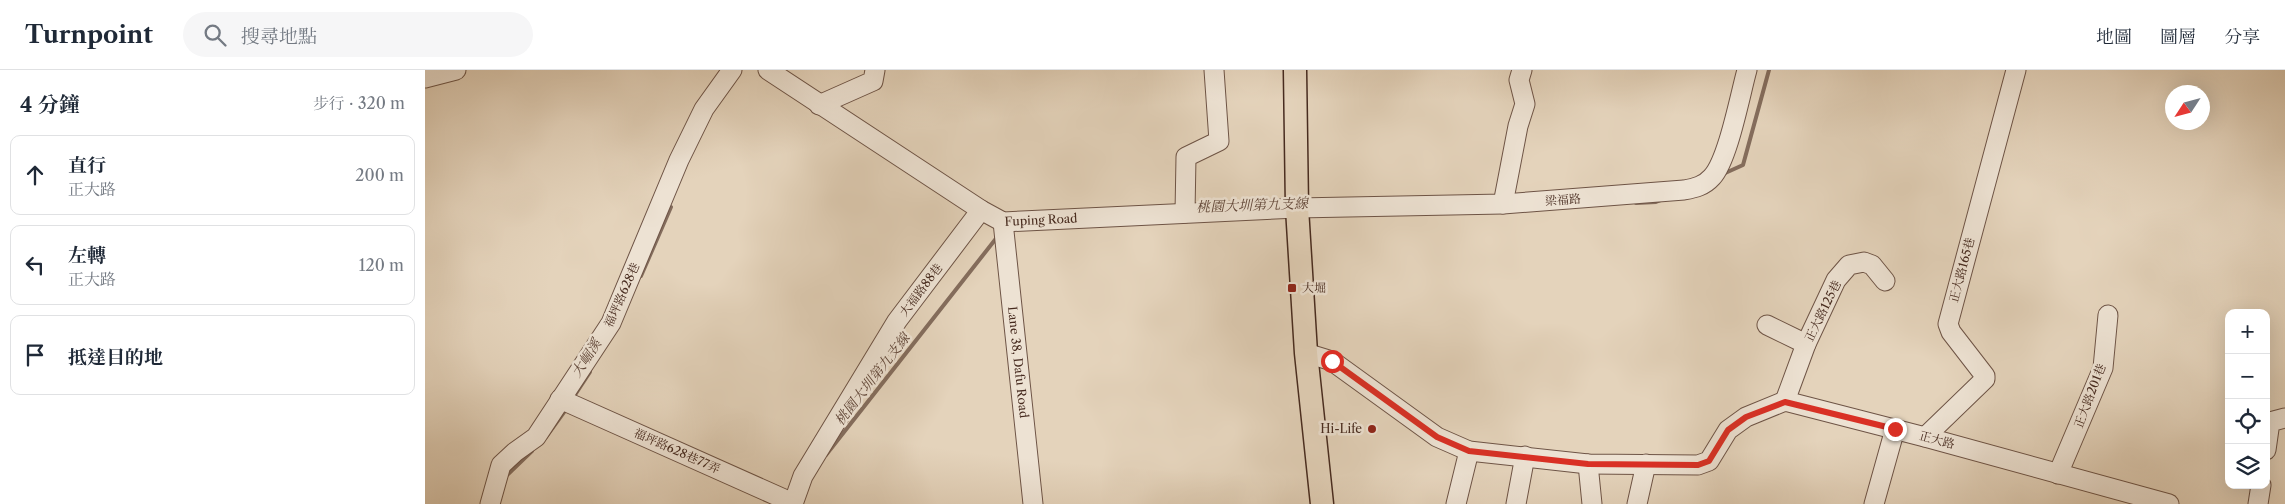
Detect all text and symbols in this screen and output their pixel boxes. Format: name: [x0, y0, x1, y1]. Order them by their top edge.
search box: [183, 12, 533, 57]
text: Turnpoint: [25, 20, 153, 49]
icon: search: [201, 21, 229, 49]
text: 搜尋地點: [241, 25, 317, 48]
text: 地圖: [2096, 26, 2132, 48]
text: 圖層: [2160, 26, 2196, 48]
text: 分享: [2224, 26, 2260, 48]
north arrow: [2165, 85, 2210, 130]
text: 4 分鐘: [20, 92, 80, 117]
text: 步行 · 320 m: [313, 93, 405, 113]
text: 直行: [68, 154, 106, 177]
icon: ahead: [21, 161, 49, 189]
text: 200 m: [355, 165, 404, 185]
text: 正大路: [68, 179, 116, 199]
street label: 梁福路: [1544, 191, 1581, 208]
water label: 桃園大圳第九支線: [1196, 194, 1310, 216]
street label: Fuping Road: [1004, 210, 1078, 229]
street label: 正大路165巷: [1946, 236, 1977, 304]
text: 左轉: [68, 244, 106, 267]
icon: left: [21, 251, 49, 279]
text: 120 m: [359, 255, 404, 275]
street label: 福坪路628巷: [601, 260, 642, 329]
street label: 大福路88巷: [896, 260, 945, 319]
text: 正大路: [68, 269, 116, 289]
street label: 正大路125巷: [1801, 278, 1844, 344]
place label: 大堀: [1302, 280, 1326, 295]
marker: 大堀: [1286, 282, 1298, 294]
street label: Lane 38, Dafu Road: [1005, 305, 1032, 420]
map controls: [2225, 309, 2270, 489]
button: +: [2225, 309, 2270, 354]
water label: 桃園大圳第九支線: [830, 328, 915, 429]
water label: 大崛溪: [567, 334, 606, 381]
icon: arrive: [21, 341, 49, 369]
text: 抵達目的地: [68, 346, 163, 369]
route start: [1321, 350, 1344, 373]
button: −: [2225, 354, 2270, 399]
street label: 正大路201巷: [2070, 362, 2109, 430]
button: locate: [2225, 399, 2270, 444]
route end: [1884, 418, 1907, 441]
place label: Hi-Life: [1320, 421, 1362, 436]
marker: Hi-Life: [1366, 423, 1378, 435]
street label: 福坪路628巷77弄: [632, 425, 723, 476]
street label: 正大路: [1918, 428, 1956, 451]
button: layers: [2225, 444, 2270, 489]

